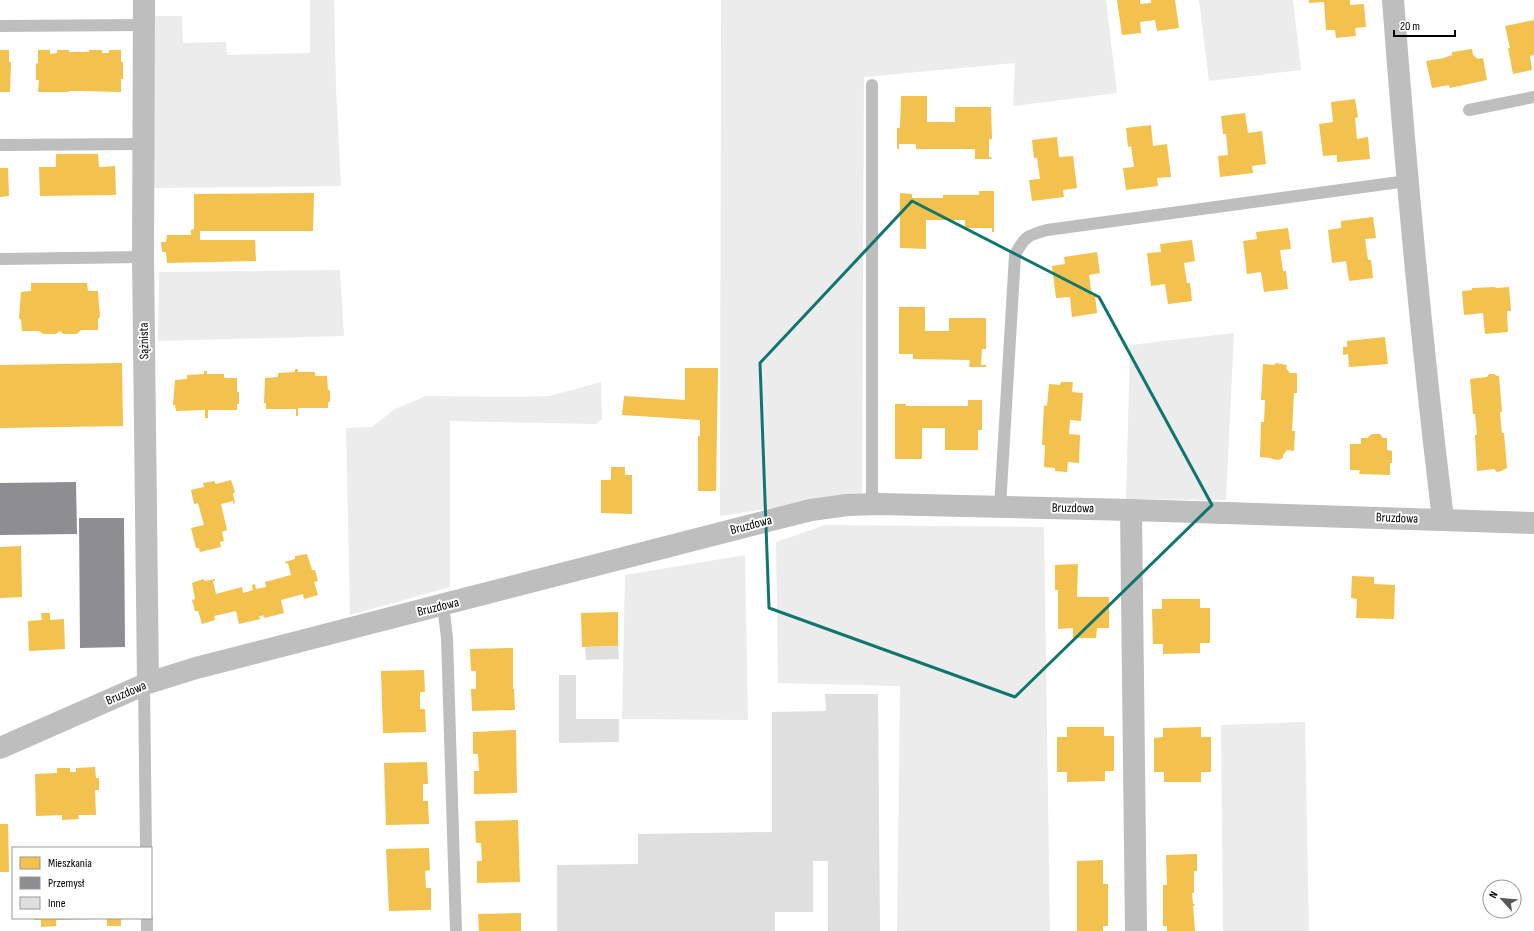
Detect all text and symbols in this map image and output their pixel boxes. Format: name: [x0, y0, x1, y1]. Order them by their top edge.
scale bar: [1394, 12, 1455, 38]
text: 20 m: [1400, 19, 1420, 34]
street label: Sążnista: [136, 322, 152, 360]
street label: Bruzdowa: [1052, 500, 1094, 516]
street label: Bruzdowa: [1376, 509, 1418, 527]
street label: Bruzdowa: [728, 512, 774, 538]
street label: Bruzdowa: [416, 594, 460, 620]
street label: Bruzdowa: [103, 677, 149, 709]
legend: [12, 847, 152, 919]
text: Mieszkania: [48, 856, 92, 871]
text: Przemysł: [48, 876, 85, 891]
north arrow: [1482, 879, 1522, 919]
text: N: [1486, 889, 1501, 900]
text: Inne: [48, 896, 66, 911]

